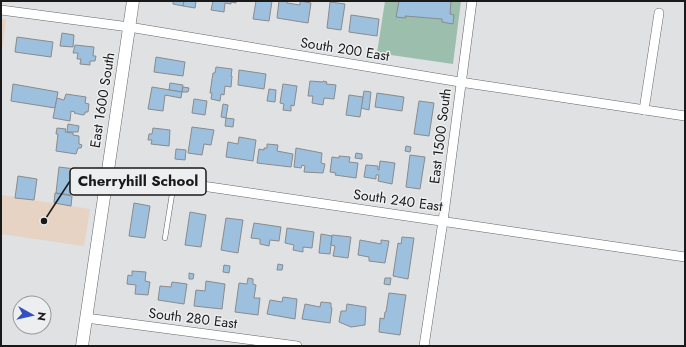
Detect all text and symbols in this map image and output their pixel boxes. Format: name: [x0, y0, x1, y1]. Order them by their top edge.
street label: South 200 East: [299, 32, 392, 66]
street label: East 1600 South: [85, 51, 119, 149]
street label: East 1500 South: [424, 87, 456, 185]
callout: Cherryhill School: [70, 168, 206, 195]
text: Cherryhill School: [78, 170, 198, 192]
street label: South 240 East: [352, 184, 444, 216]
north arrow: [12, 295, 52, 335]
street label: South 280 East: [147, 303, 239, 333]
text: N: [33, 311, 50, 322]

